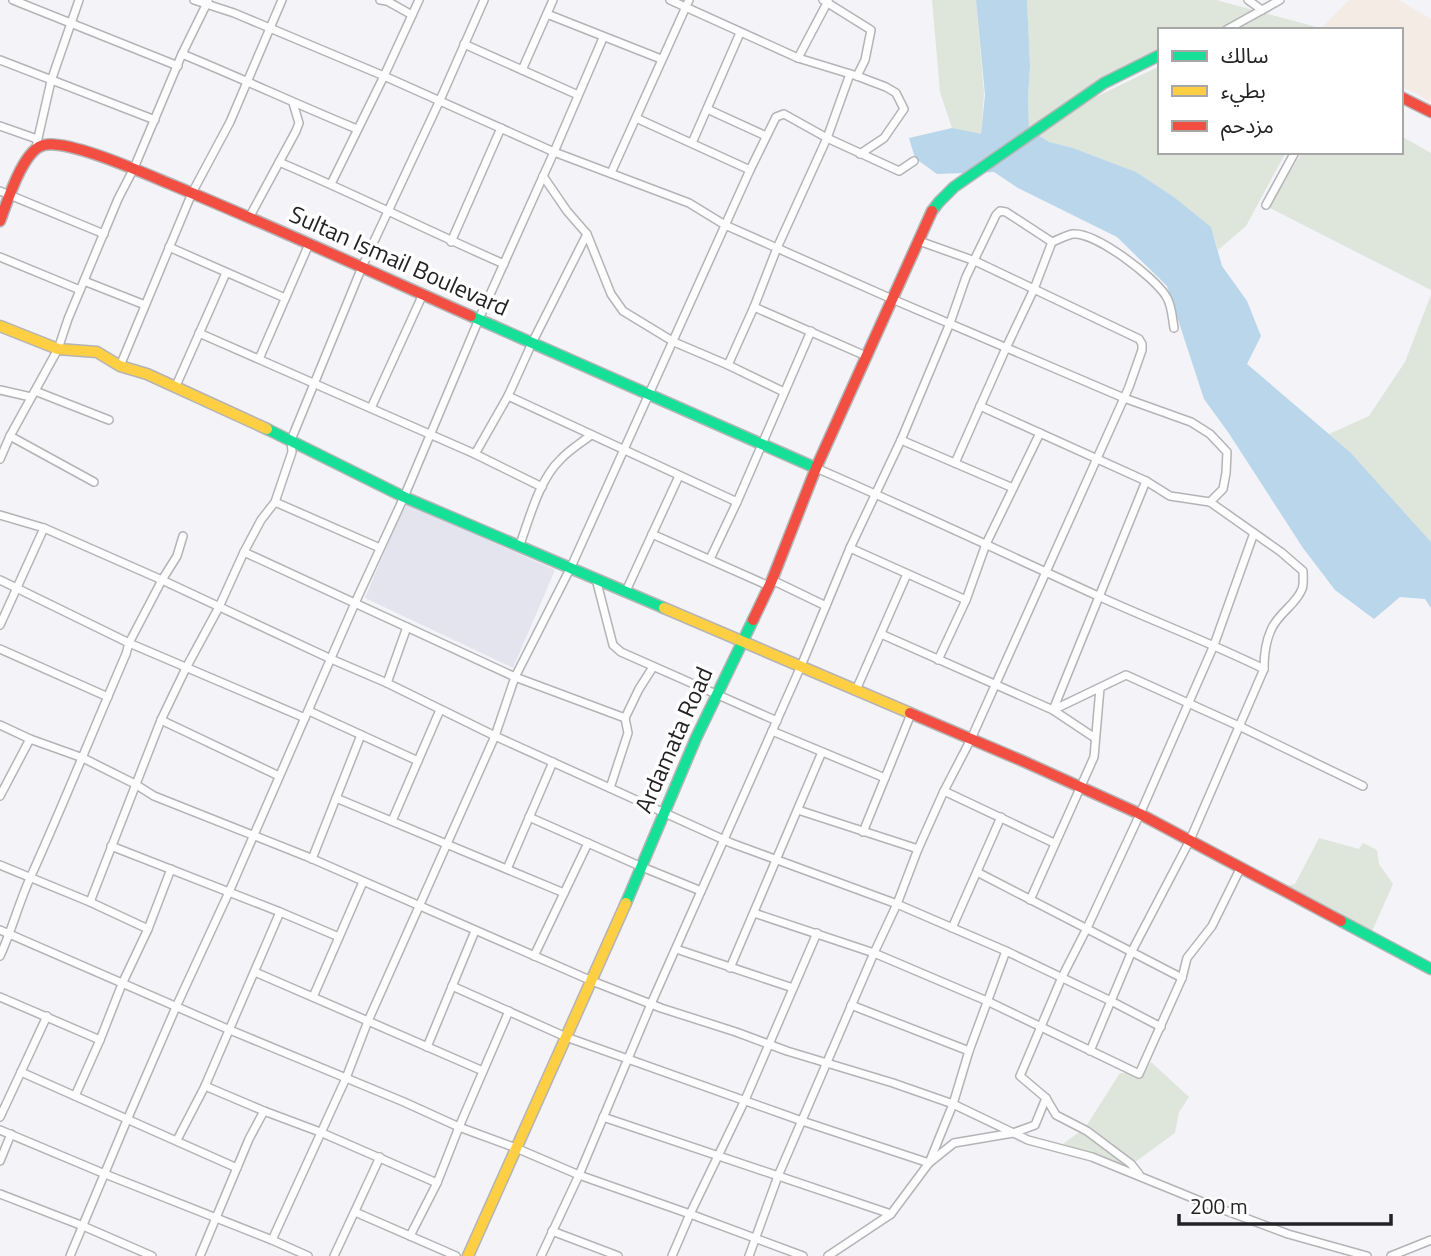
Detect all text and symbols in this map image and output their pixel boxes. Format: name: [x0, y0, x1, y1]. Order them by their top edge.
legend: [1158, 28, 1403, 154]
text: سالك: [1221, 39, 1268, 71]
text: بطيء: [1221, 74, 1266, 107]
text: مزدحم: [1221, 109, 1274, 141]
street label: Sultan Ismail Boulevard: [284, 195, 515, 325]
street label: Ardamata Road: [625, 661, 721, 819]
scale bar: [1179, 1182, 1391, 1226]
text: 200 m: [1190, 1190, 1247, 1222]

